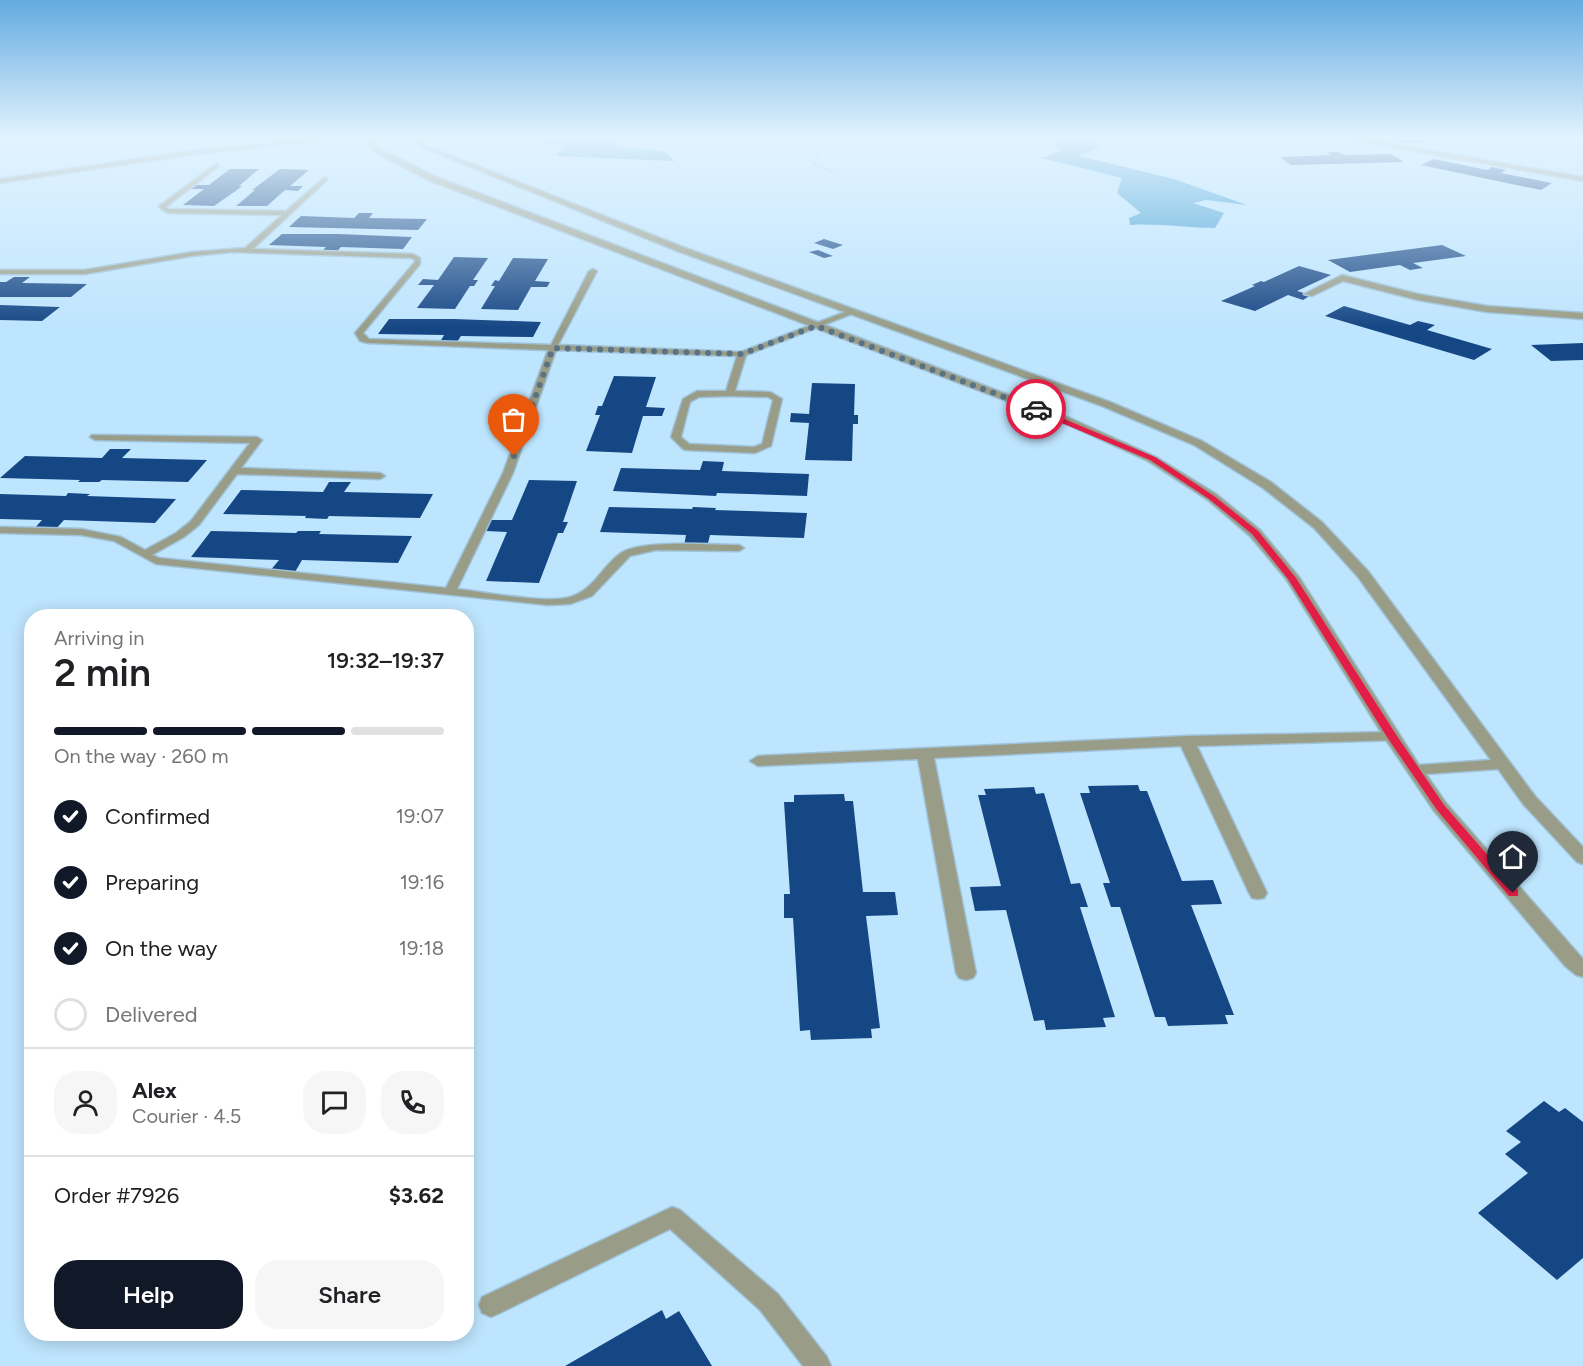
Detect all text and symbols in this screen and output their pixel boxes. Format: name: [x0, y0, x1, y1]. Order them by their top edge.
courier: [1006, 379, 1066, 439]
icon: car: [1020, 393, 1053, 426]
pin: [488, 394, 539, 456]
icon: bag: [497, 403, 530, 436]
text: Arriving in: [54, 626, 144, 650]
text: 19:32–19:37: [327, 647, 444, 674]
text: 2 min: [54, 649, 151, 696]
text: On the way · 260 m: [54, 744, 228, 768]
icon: check: [54, 800, 87, 833]
text: Confirmed: [105, 803, 210, 830]
text: 19:07: [396, 804, 444, 828]
pin: [1487, 831, 1538, 893]
icon: home: [1496, 840, 1529, 873]
icon: check: [54, 866, 87, 899]
text: Preparing: [105, 869, 199, 896]
text: 19:16: [400, 870, 444, 894]
icon: check: [54, 932, 87, 965]
text: On the way: [105, 935, 217, 962]
text: 19:18: [399, 936, 444, 960]
text: Delivered: [105, 1001, 198, 1028]
button: person: [54, 1071, 117, 1134]
button: chat: [303, 1071, 366, 1134]
button: phone: [381, 1071, 444, 1134]
text: Alex: [132, 1077, 177, 1104]
text: Courier · 4.5: [132, 1104, 241, 1128]
text: Order #7926: [54, 1182, 179, 1209]
text: $3.62: [389, 1182, 444, 1209]
button: Help: [54, 1260, 243, 1329]
button: Share: [255, 1260, 444, 1329]

